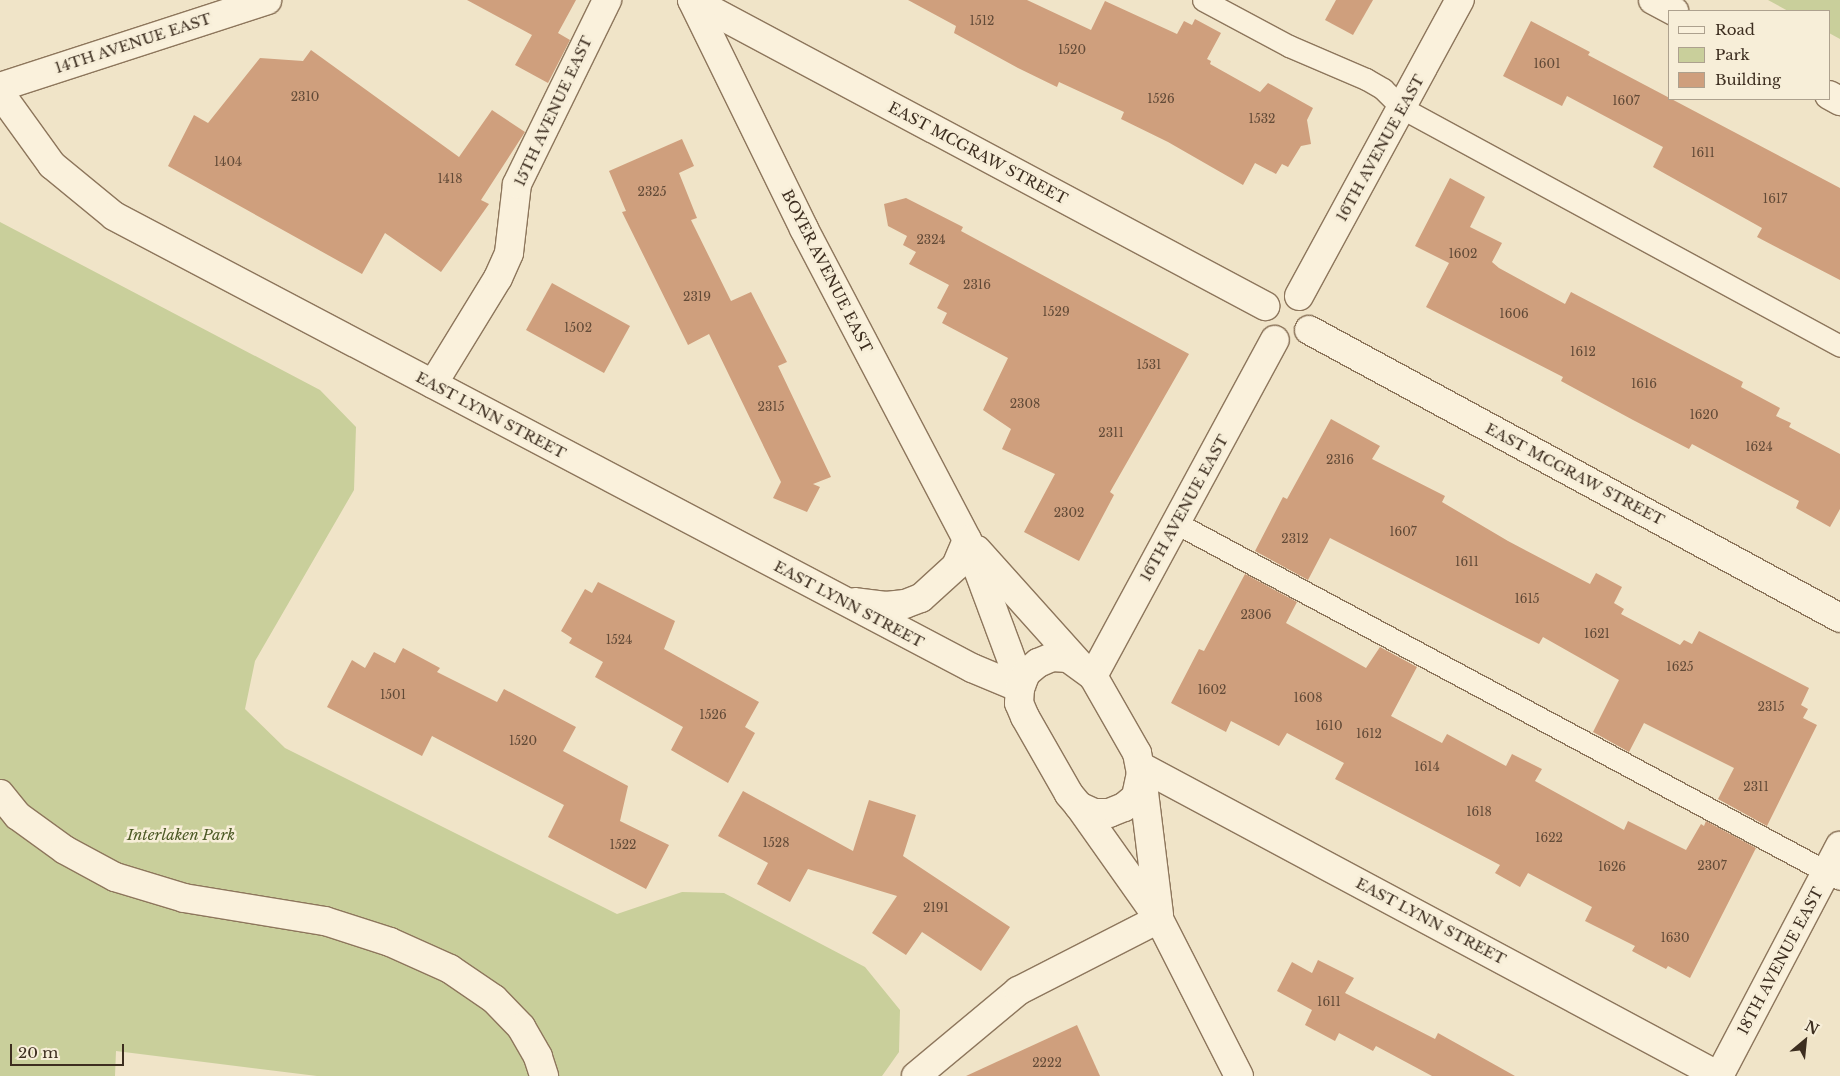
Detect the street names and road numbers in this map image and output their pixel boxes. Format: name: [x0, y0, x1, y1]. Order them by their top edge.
street label: 14TH AVENUE EAST: [52, 9, 214, 77]
street label: 15TH AVENUE EAST: [510, 33, 596, 189]
street label: 16TH AVENUE EAST: [1332, 71, 1428, 225]
street label: EAST MCGRAW STREET: [885, 98, 1071, 208]
street label: BOYER AVENUE EAST: [778, 186, 876, 356]
street label: EAST LYNN STREET: [413, 368, 569, 462]
street label: EAST MCGRAW STREET: [1482, 419, 1668, 529]
street label: 16TH AVENUE EAST: [1136, 431, 1232, 585]
street label: EAST LYNN STREET: [771, 557, 927, 651]
street label: EAST LYNN STREET: [1353, 874, 1509, 968]
street label: 18TH AVENUE EAST: [1733, 884, 1827, 1038]

